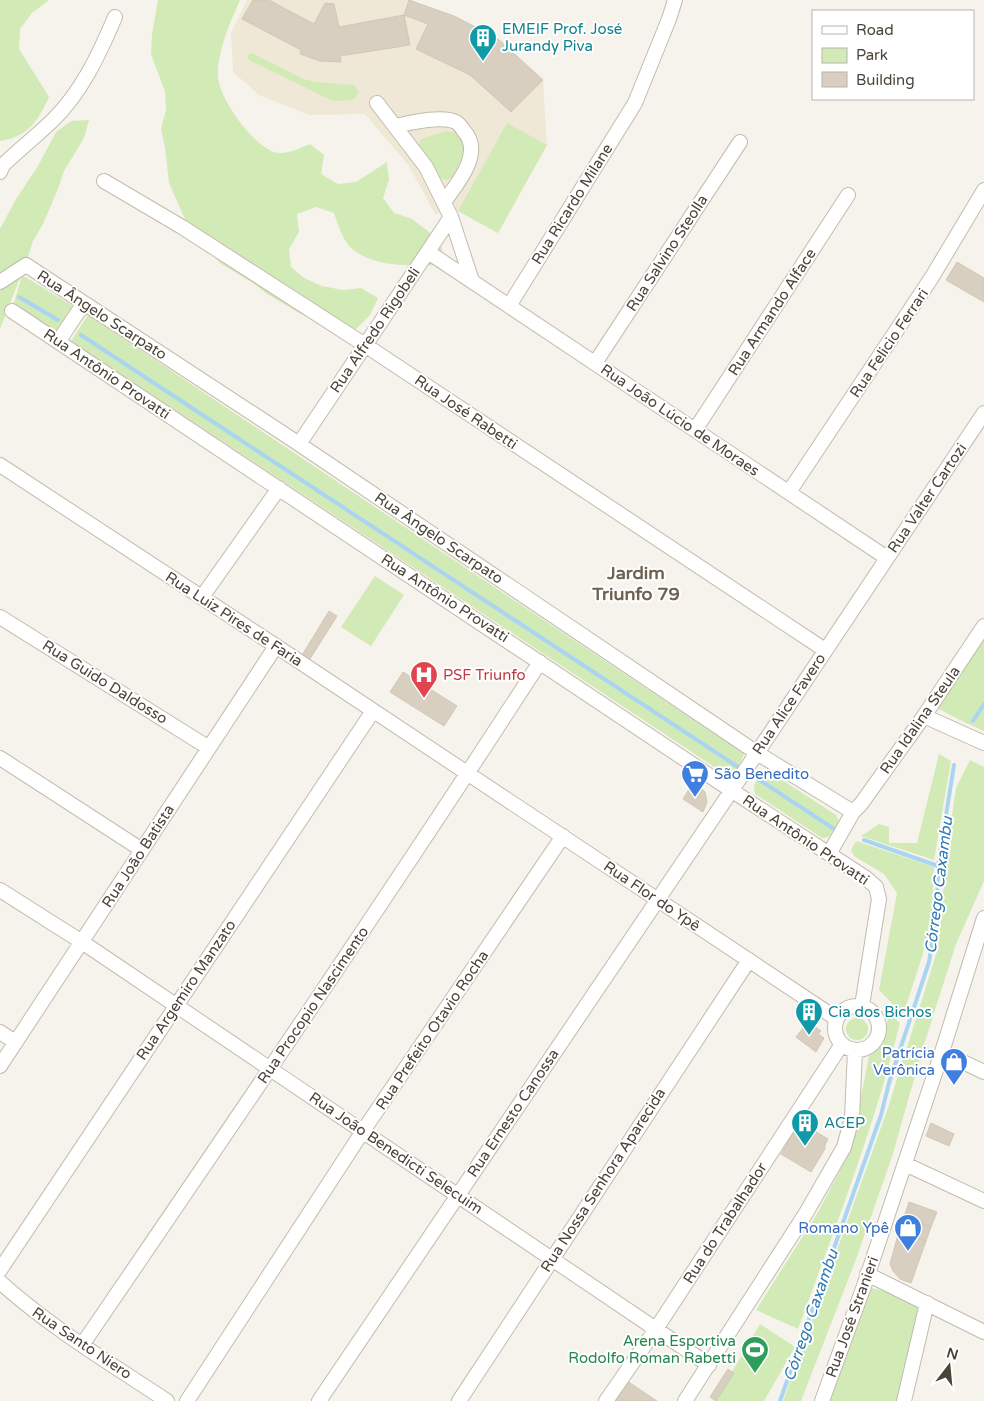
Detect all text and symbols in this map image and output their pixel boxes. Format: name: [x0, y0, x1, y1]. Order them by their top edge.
legend: [812, 10, 974, 100]
place label: EMEIF Prof. José Jurandy Piva: [502, 20, 622, 55]
text: Road: [856, 21, 894, 39]
building icon: EMEIF Prof. José Jurandy Piva: [468, 23, 498, 62]
text: Park: [856, 46, 888, 64]
text: Building: [856, 71, 915, 89]
street label: Rua Ricardo Milane: [528, 140, 616, 268]
street label: Rua Salvino Steolla: [623, 191, 711, 315]
street label: Rua Armando Alface: [724, 245, 820, 379]
street label: Rua Alfredo Rigobeli: [326, 264, 424, 396]
street label: Rua Ângelo Scarpato: [34, 266, 170, 364]
street label: Rua Felicio Ferrari: [846, 285, 932, 401]
street label: Rua Antônio Provatti: [40, 325, 174, 423]
street label: Rua João Lúcio de Moraes: [597, 360, 763, 480]
street label: Rua José Rabetti: [411, 371, 521, 453]
street label: Rua Valter Cartozi: [884, 440, 970, 556]
street label: Rua Ângelo Scarpato: [371, 488, 507, 588]
street label: Rua Antônio Provatti: [378, 550, 512, 646]
district label: Jardim Triunfo 79: [591, 562, 680, 605]
street label: Rua Luiz Pires de Faria: [162, 568, 306, 670]
street label: Rua Guido Daldosso: [39, 636, 171, 728]
street label: Rua Alice Favero: [748, 650, 830, 758]
hospital icon: PSF Triunfo: [409, 660, 439, 699]
street label: Rua Idalina Steula: [876, 663, 964, 777]
place label: PSF Triunfo: [443, 666, 526, 684]
supermarket icon: São Benedito: [680, 759, 710, 798]
place label: São Benedito: [714, 765, 809, 783]
street label: Rua Antônio Provatti: [739, 791, 873, 889]
street label: Rua João Batista: [98, 801, 178, 911]
water label: Córrego Caxambu: [921, 814, 957, 955]
street label: Rua Flor do Ypê: [600, 857, 704, 935]
street label: Rua Argemiro Manzato: [132, 916, 240, 1064]
street label: Rua Procopio Nascimento: [254, 923, 372, 1087]
street label: Rua Prefeito Otavio Rocha: [372, 947, 492, 1113]
building icon: Cia dos Bichos: [794, 997, 824, 1036]
place label: Cia dos Bichos: [828, 1003, 932, 1021]
place label: Patrícia Verônica: [873, 1044, 935, 1079]
street label: Rua Ernesto Canossa: [463, 1045, 563, 1181]
shop icon: Patrícia Verônica: [939, 1047, 969, 1086]
street label: Rua Nossa Senhora Aparecida: [537, 1085, 669, 1275]
street label: Rua João Benedicti Selecuim: [306, 1088, 486, 1218]
building icon: ACEP: [790, 1108, 820, 1147]
place label: ACEP: [824, 1114, 865, 1132]
street label: Rua do Trabalhador: [679, 1159, 771, 1287]
shop icon: Romano Ypê: [893, 1213, 923, 1252]
place label: Romano Ypê: [798, 1219, 889, 1237]
water label: Córrego Caxambu: [779, 1246, 843, 1384]
street label: Rua José Stranieri: [822, 1254, 882, 1380]
street label: Rua Santo Niero: [29, 1303, 135, 1383]
place label: Arena Esportiva Rodolfo Roman Rabetti: [568, 1332, 736, 1367]
sports icon: Arena Esportiva Rodolfo Roman Rabetti: [740, 1335, 770, 1374]
north arrow: [924, 1341, 974, 1391]
text: N: [945, 1344, 960, 1364]

